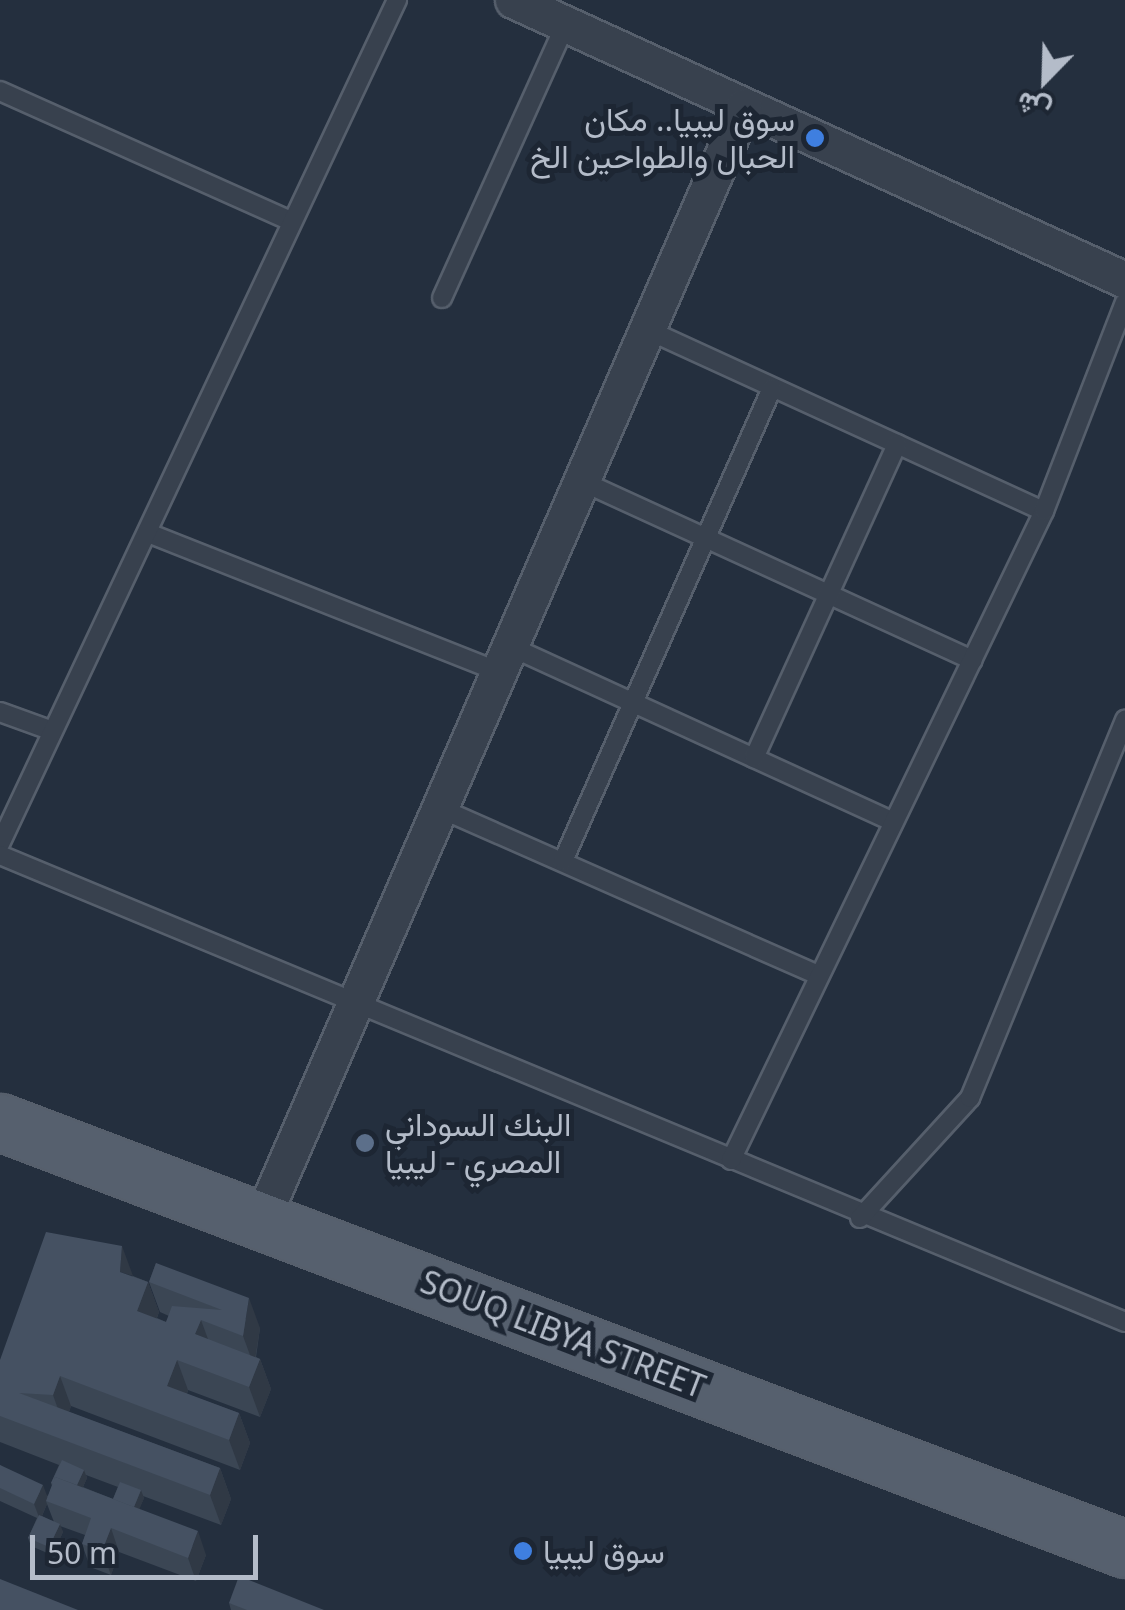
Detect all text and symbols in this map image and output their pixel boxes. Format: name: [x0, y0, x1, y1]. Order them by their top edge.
north arrow: [995, 30, 1095, 130]
text: ش: [1010, 84, 1056, 132]
place label: سوق ليبيا.. مكان الحبال والطواحين الخ: [530, 101, 795, 176]
marker: سوق ليبيا.. مكان الحبال والطواحين الخ: [804, 127, 826, 149]
place label: البنك السوداني المصري - ليبيا: [385, 1106, 571, 1181]
marker: البنك السوداني المصري - ليبيا: [354, 1132, 376, 1154]
street label: SOUQ LIBYA STREET: [415, 1262, 711, 1406]
scale bar: [35, 1515, 262, 1577]
text: 50 m: [47, 1532, 117, 1573]
place label: سوق ليبيا: [543, 1532, 665, 1570]
marker: سوق ليبيا: [512, 1540, 534, 1562]

